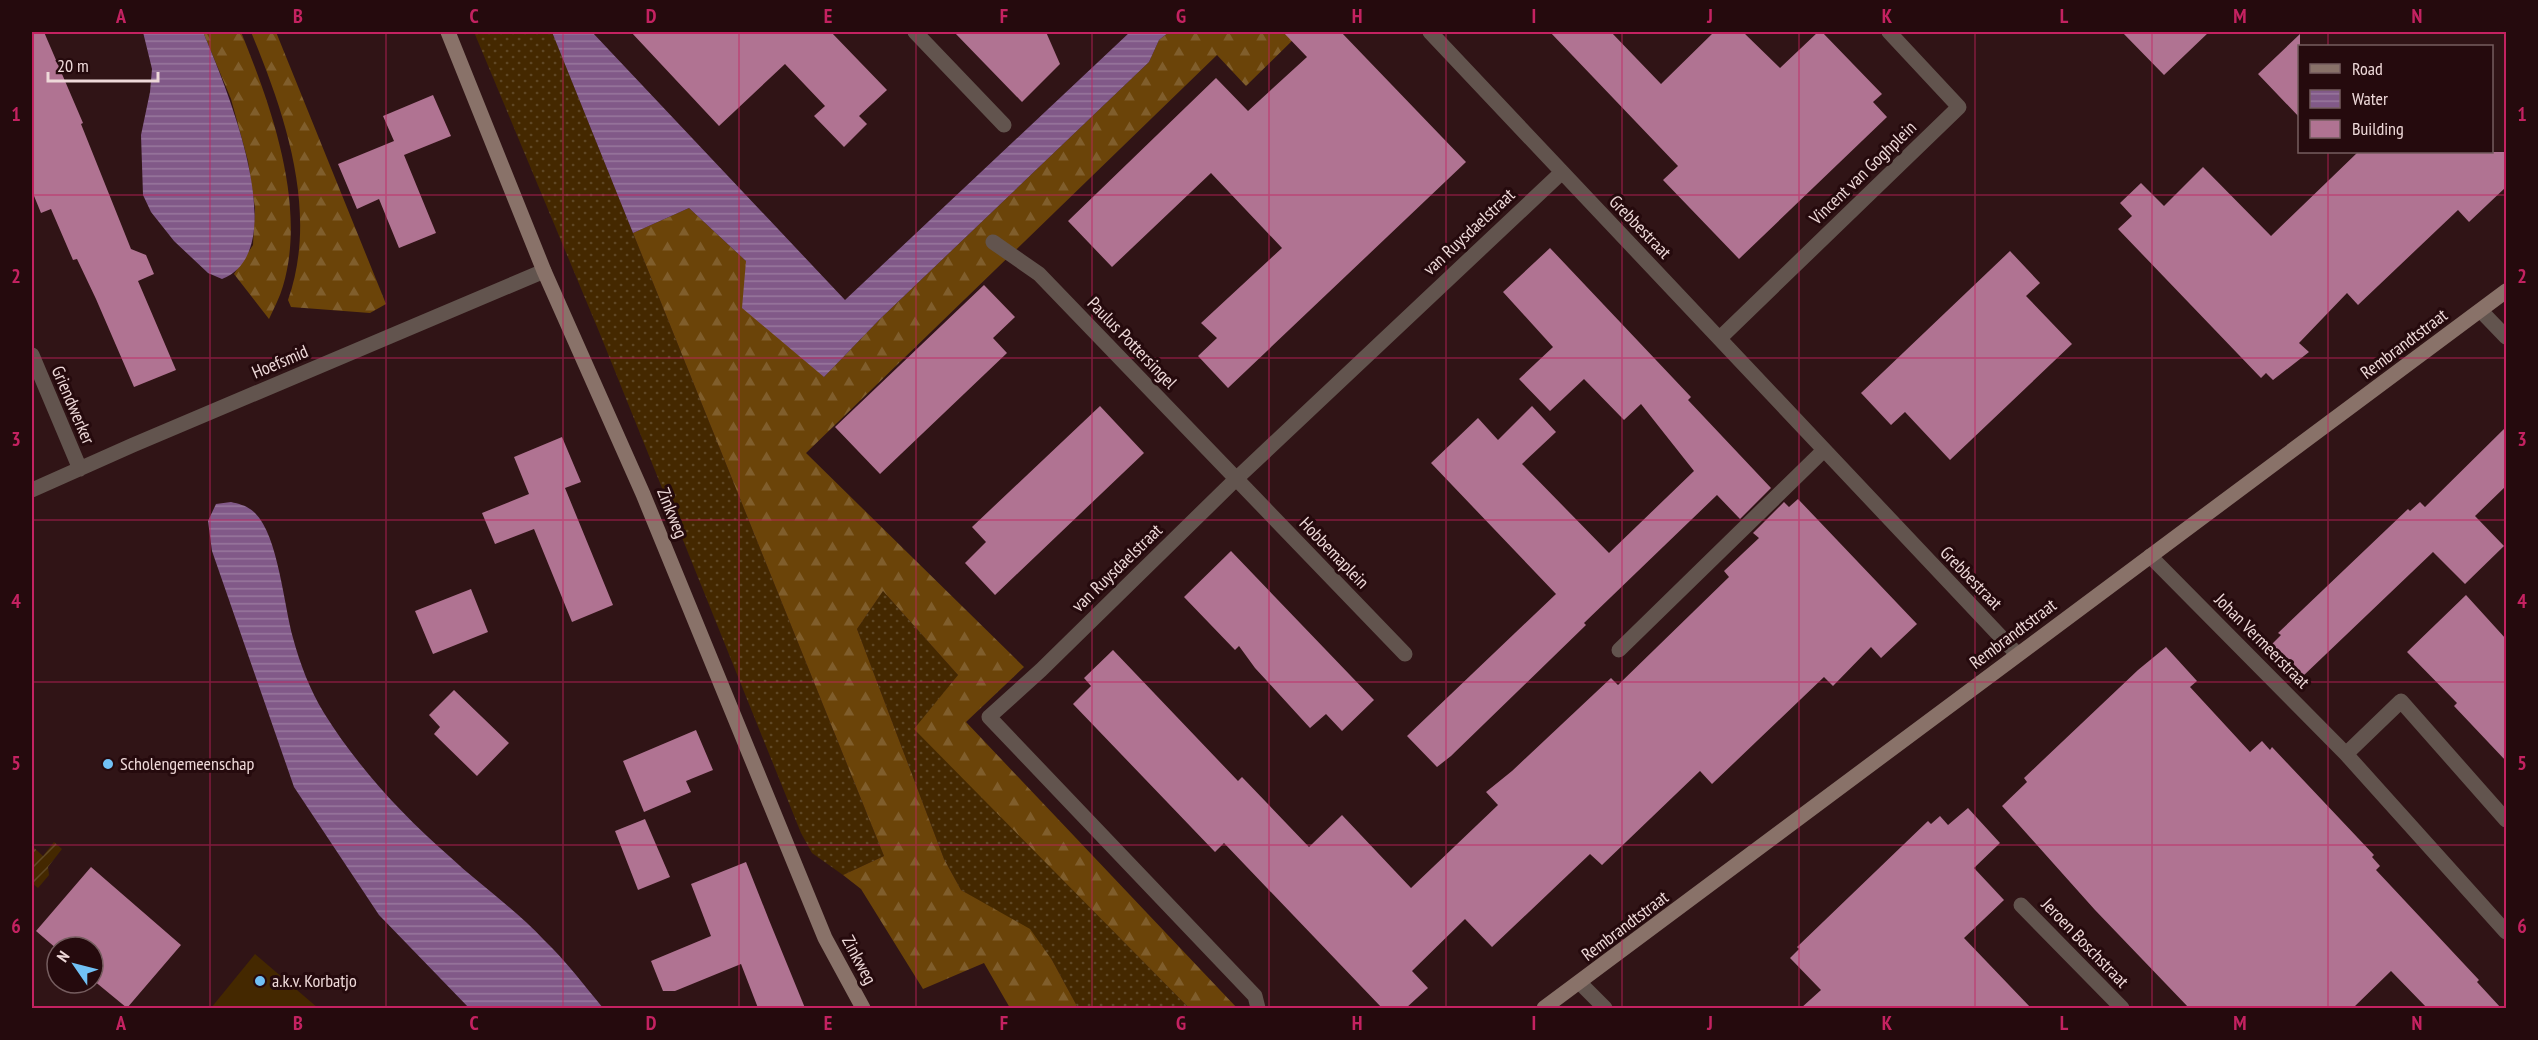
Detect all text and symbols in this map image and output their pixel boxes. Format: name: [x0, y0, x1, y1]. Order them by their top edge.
text: A: [115, 3, 127, 29]
text: B: [293, 3, 303, 29]
text: C: [469, 3, 479, 29]
text: D: [646, 3, 657, 29]
text: E: [824, 3, 832, 29]
text: F: [1000, 3, 1008, 29]
text: G: [1176, 3, 1186, 29]
text: H: [1352, 3, 1362, 29]
text: I: [1532, 3, 1536, 29]
text: J: [1706, 3, 1713, 29]
text: K: [1882, 3, 1893, 29]
text: L: [2060, 3, 2069, 29]
text: M: [2233, 3, 2247, 29]
text: N: [2412, 3, 2422, 29]
scale bar: [48, 45, 158, 83]
legend: [2298, 45, 2493, 153]
text: 20 m: [57, 54, 89, 77]
text: Road: [2352, 57, 2383, 80]
text: Water: [2352, 87, 2388, 110]
text: 1: [11, 101, 21, 127]
text: 1: [2517, 101, 2527, 127]
street label: Vincent van Goghplein: [1804, 116, 1921, 230]
text: Building: [2352, 117, 2404, 140]
street label: van Ruysdaelstraat: [1418, 183, 1519, 280]
street label: Grebbestraat: [1604, 190, 1676, 263]
text: 2: [11, 263, 21, 289]
text: 2: [2517, 263, 2527, 289]
street label: Paulus Pottersingel: [1083, 292, 1183, 394]
street label: Rembrandtstraat: [2356, 303, 2452, 384]
street label: Hoefsmid: [248, 339, 311, 384]
street label: Griendwerker: [47, 362, 100, 447]
text: 3: [11, 426, 21, 452]
text: 3: [2517, 426, 2527, 452]
street label: Zinkweg: [652, 484, 693, 541]
street label: Hobbemaplein: [1295, 512, 1374, 593]
street label: van Ruysdaelstraat: [1067, 519, 1167, 617]
street label: Grebbestraat: [1935, 541, 2007, 614]
text: 4: [11, 588, 21, 614]
street label: Johan Vermeerstraat: [2209, 588, 2315, 693]
text: 4: [2517, 588, 2527, 614]
street label: Rembrandtstraat: [1965, 593, 2061, 674]
text: 5: [11, 750, 21, 776]
text: 5: [2517, 750, 2527, 776]
place label: Scholengemeenschap: [120, 752, 255, 775]
marker: Scholengemeenschap: [101, 757, 115, 771]
street label: Rembrandtstraat: [1577, 885, 1673, 966]
street label: Jeroen Boschstraat: [2036, 892, 2134, 992]
text: 6: [11, 913, 21, 939]
text: 6: [2517, 913, 2527, 939]
street label: Zinkweg: [837, 931, 882, 988]
north arrow: [45, 935, 105, 995]
text: N: [52, 947, 73, 966]
place label: a.k.v. Korbatjo: [272, 969, 357, 992]
marker: a.k.v. Korbatjo: [253, 974, 267, 988]
text: A: [115, 1010, 127, 1036]
text: B: [293, 1010, 303, 1036]
text: C: [469, 1010, 479, 1036]
text: D: [646, 1010, 657, 1036]
text: E: [824, 1010, 832, 1036]
text: F: [1000, 1010, 1008, 1036]
text: G: [1176, 1010, 1186, 1036]
text: H: [1352, 1010, 1362, 1036]
text: I: [1532, 1010, 1536, 1036]
text: J: [1706, 1010, 1713, 1036]
text: K: [1882, 1010, 1893, 1036]
text: L: [2060, 1010, 2069, 1036]
text: M: [2233, 1010, 2247, 1036]
text: N: [2412, 1010, 2422, 1036]

